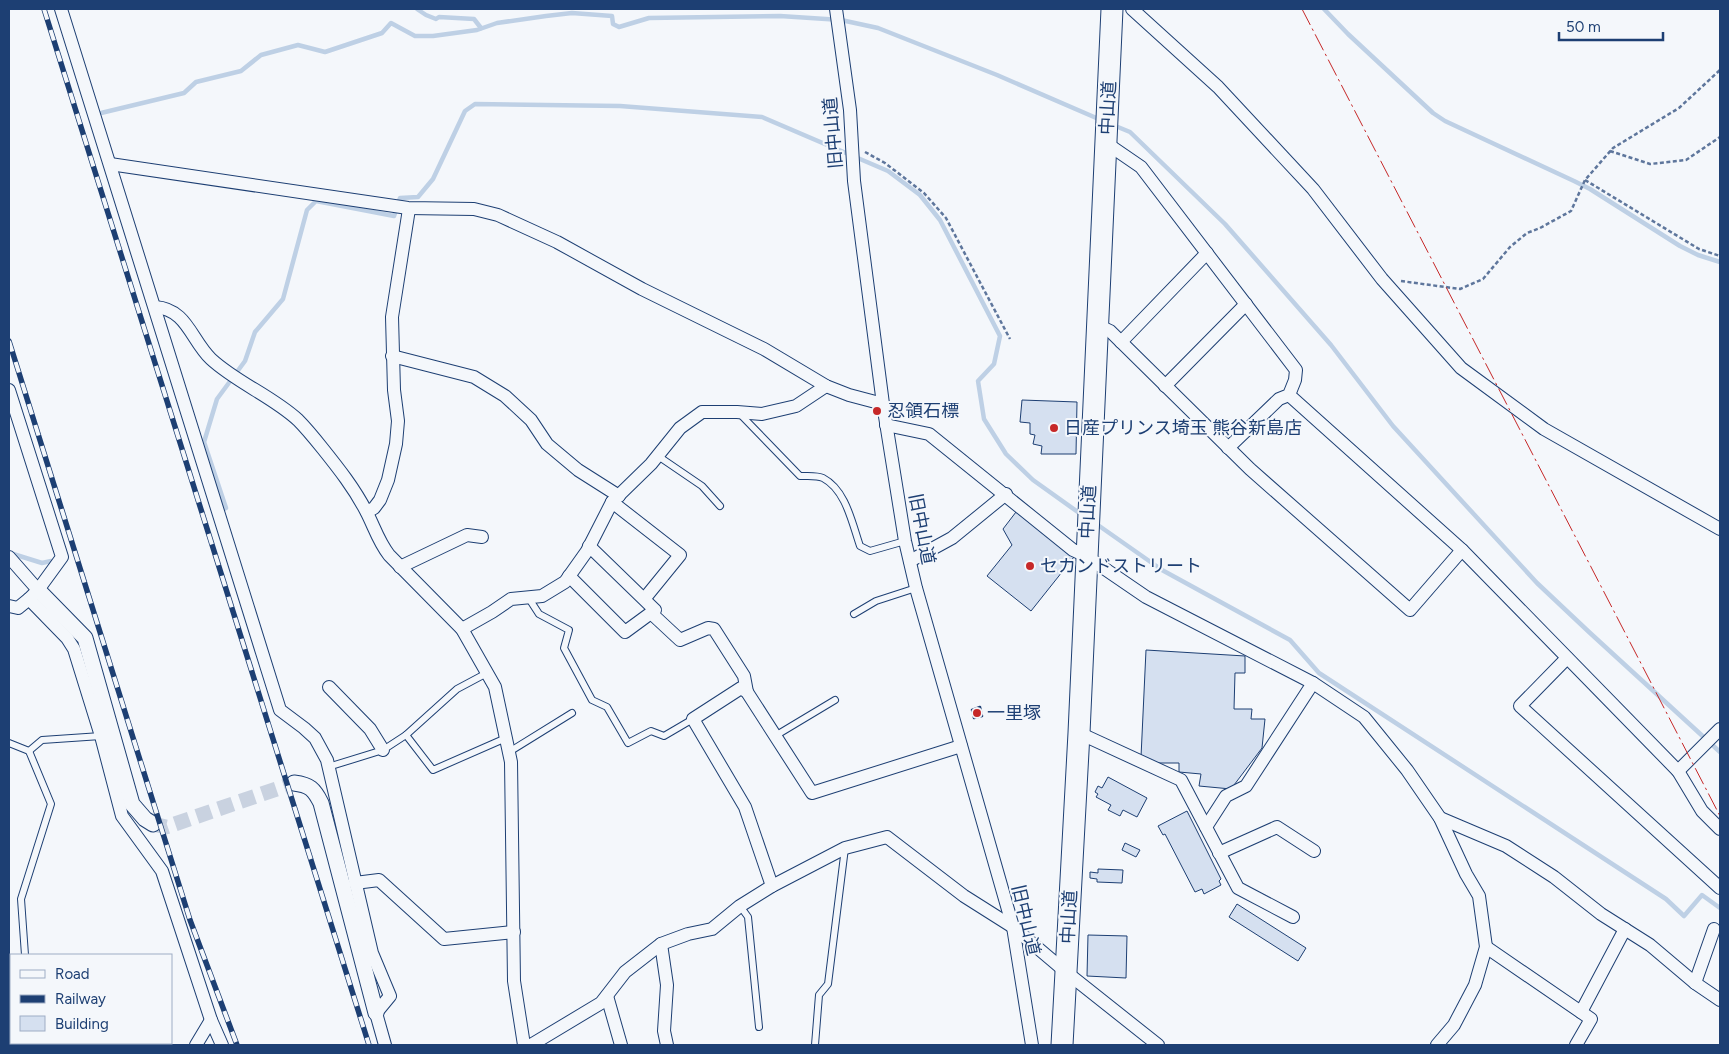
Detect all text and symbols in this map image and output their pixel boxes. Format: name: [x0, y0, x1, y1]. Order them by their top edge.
scale bar: [1559, 10, 1663, 42]
text: 50 m: [1566, 18, 1601, 36]
street label: 中山道: [1096, 80, 1120, 136]
street label: 旧中山道: [819, 96, 847, 170]
place label: 忍領石標: [887, 400, 959, 422]
marker: 忍領石標: [871, 405, 883, 417]
place label: 日産プリンス埼玉 熊谷新島店: [1064, 417, 1302, 439]
marker: 日産プリンス埼玉 熊谷新島店: [1048, 422, 1060, 434]
street label: 中山道: [1076, 484, 1100, 540]
street label: 旧中山道: [904, 492, 940, 566]
place label: セカンドストリート: [1040, 555, 1202, 577]
marker: セカンドストリート: [1024, 560, 1036, 572]
place label: 一里塚: [987, 702, 1041, 724]
marker: 一里塚: [971, 707, 983, 719]
street label: 旧中山道: [1007, 882, 1045, 958]
street label: 中山道: [1057, 889, 1081, 945]
legend: [10, 954, 172, 1044]
text: Road: [55, 965, 90, 983]
text: Railway: [55, 990, 106, 1008]
text: Building: [55, 1015, 109, 1033]

